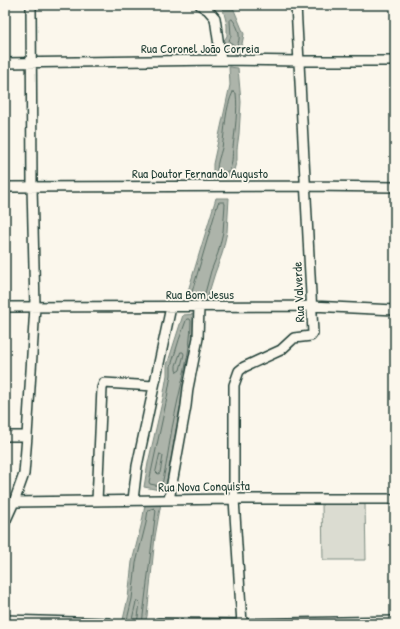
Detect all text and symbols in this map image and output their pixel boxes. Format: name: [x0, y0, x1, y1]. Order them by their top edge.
street label: Rua Coronel João Correia: [141, 39, 259, 57]
street label: Rua Doutor Fernando Augusto: [132, 164, 268, 182]
street label: Rua Valverde: [287, 261, 309, 323]
street label: Rua Bom Jesus: [166, 285, 234, 303]
street label: Rua Nova Conquista: [158, 476, 250, 496]

